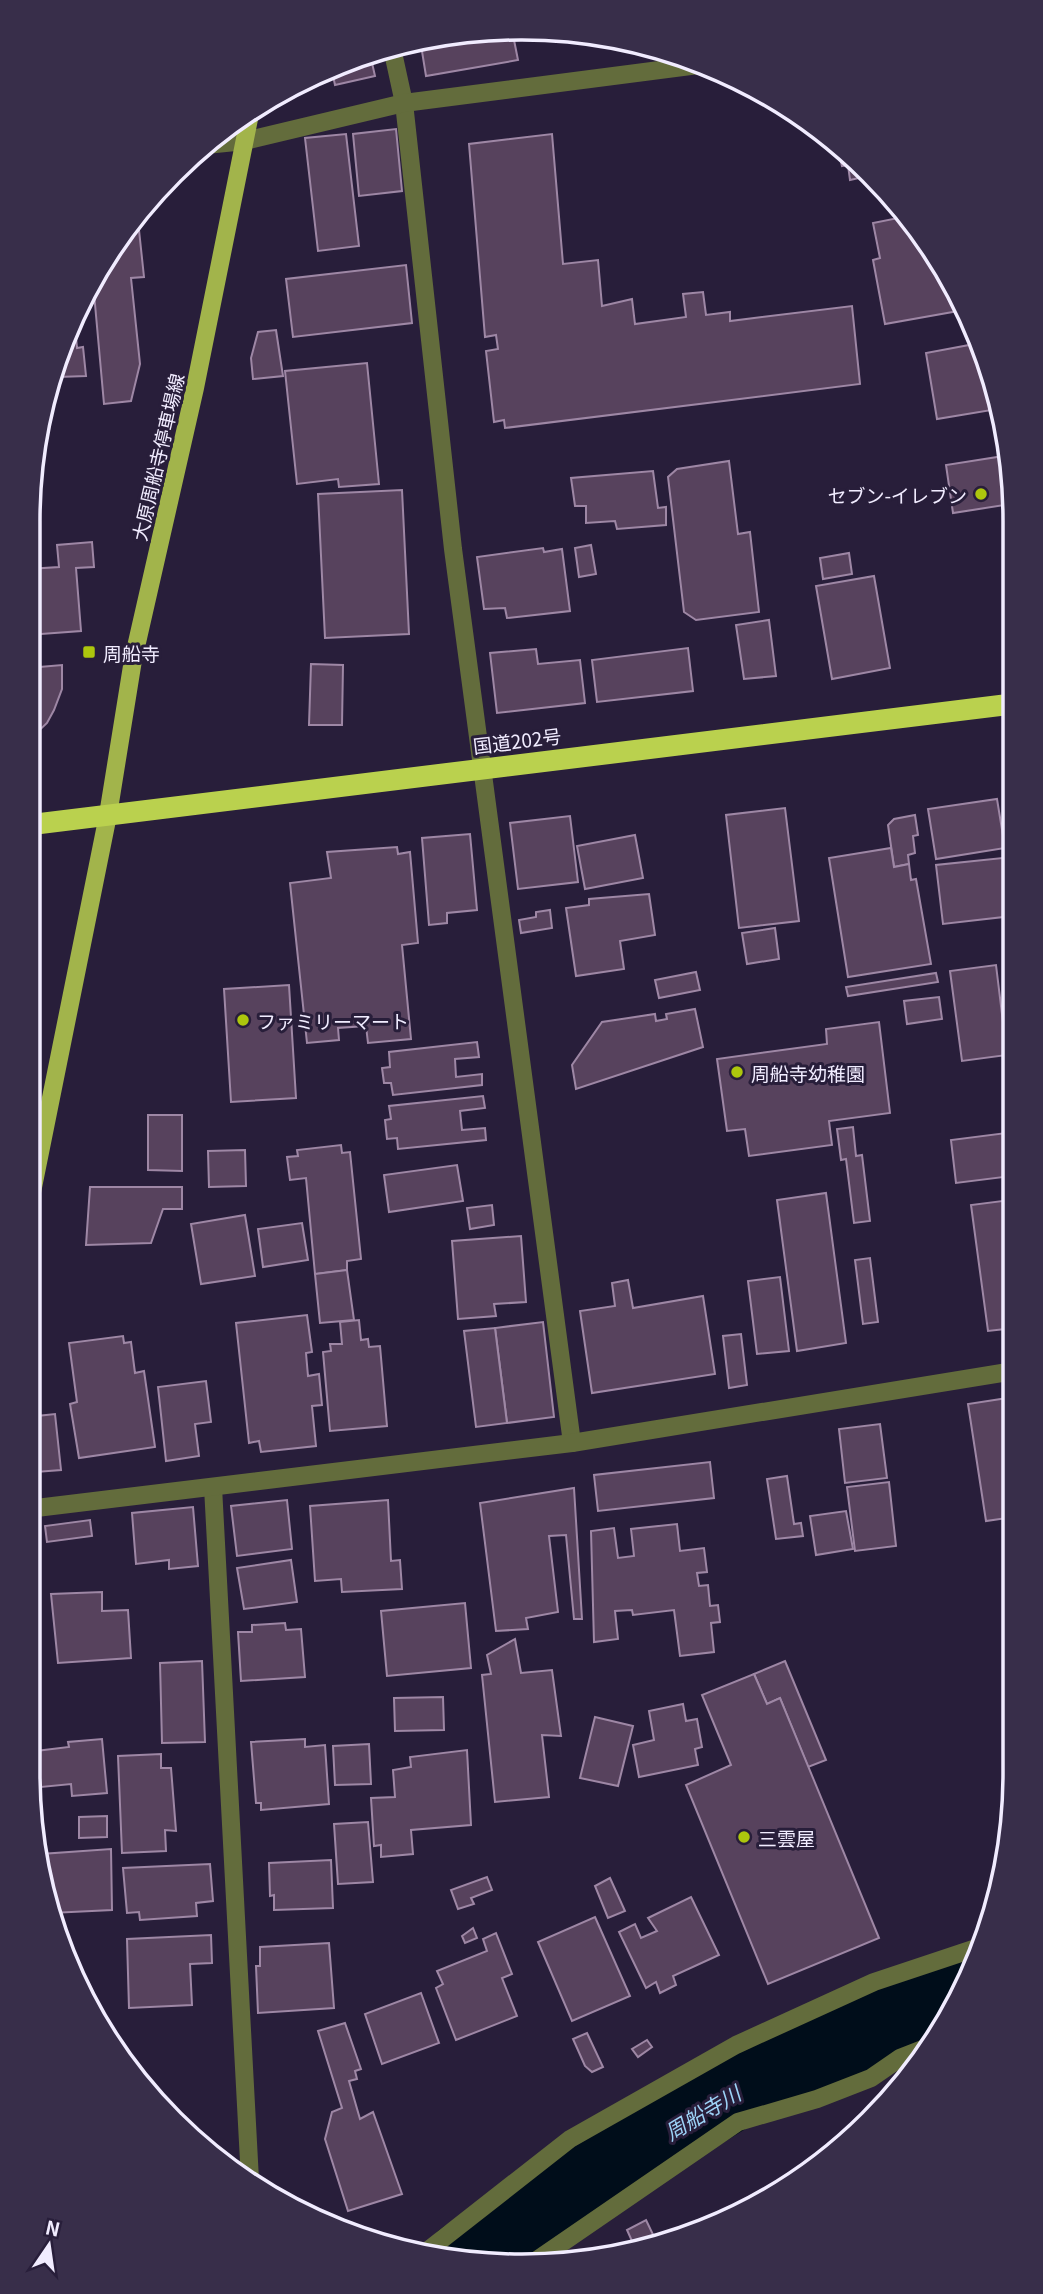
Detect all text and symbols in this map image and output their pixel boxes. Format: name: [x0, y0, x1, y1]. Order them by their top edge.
street label: 大原周船寺停車場線: [125, 371, 189, 543]
place label: セブン-イレブン: [827, 481, 967, 508]
marker: セブン-イレブン: [973, 486, 989, 502]
place label: 周船寺: [103, 639, 160, 666]
marker: 周船寺: [81, 644, 97, 660]
street label: 国道202号: [471, 721, 563, 759]
place label: ファミリーマート: [257, 1007, 409, 1034]
marker: ファミリーマート: [235, 1012, 251, 1028]
place label: 周船寺幼稚園: [751, 1059, 865, 1086]
marker: 周船寺幼稚園: [729, 1064, 745, 1080]
place label: 三雲屋: [758, 1824, 815, 1851]
marker: 三雲屋: [736, 1829, 752, 1845]
water label: 周船寺川: [658, 2076, 747, 2146]
north arrow: [14, 2210, 84, 2280]
text: N: [43, 2212, 63, 2242]

